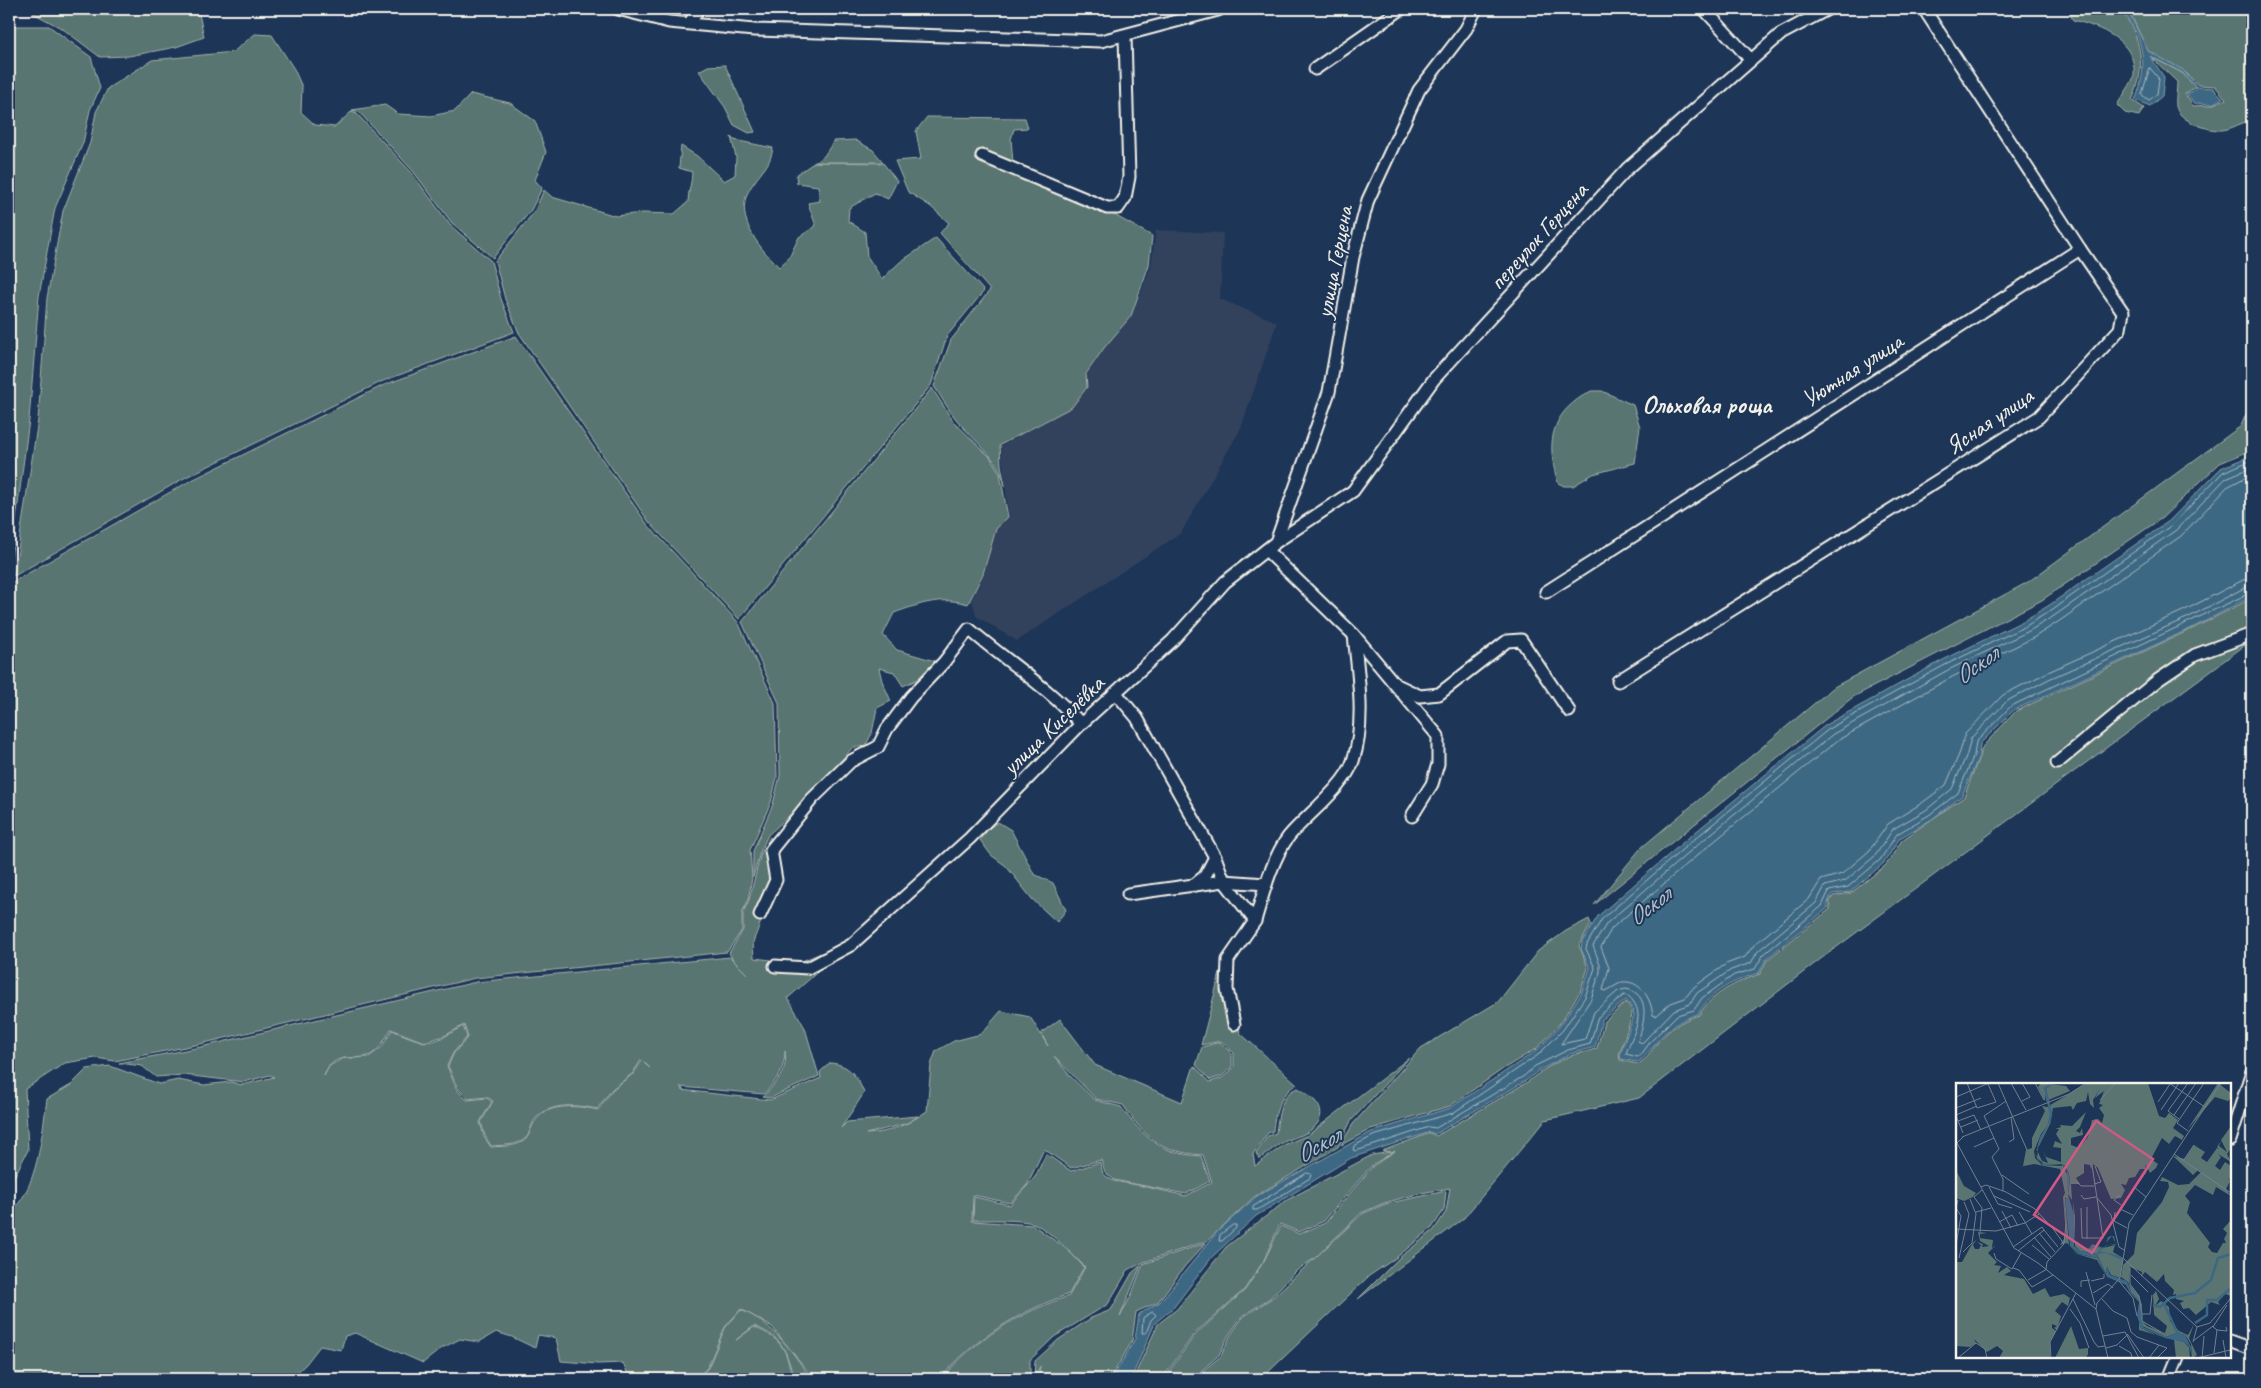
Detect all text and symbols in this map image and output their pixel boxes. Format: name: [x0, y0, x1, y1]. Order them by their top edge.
street label: переулок Герцена: [1482, 175, 1595, 296]
street label: улица Герцена: [1308, 201, 1360, 323]
street label: Уютная улица: [1796, 325, 1910, 414]
street label: Ясная улица: [1939, 380, 2040, 461]
district label: Ольховая роща: [1642, 389, 1774, 421]
water label: Оскол: [1948, 636, 2008, 692]
street label: улица Киселёвка: [994, 668, 1112, 783]
water label: Оскол: [1621, 877, 1680, 933]
inset map: [1956, 1083, 2231, 1358]
water label: Оскол: [1290, 1118, 1350, 1170]

